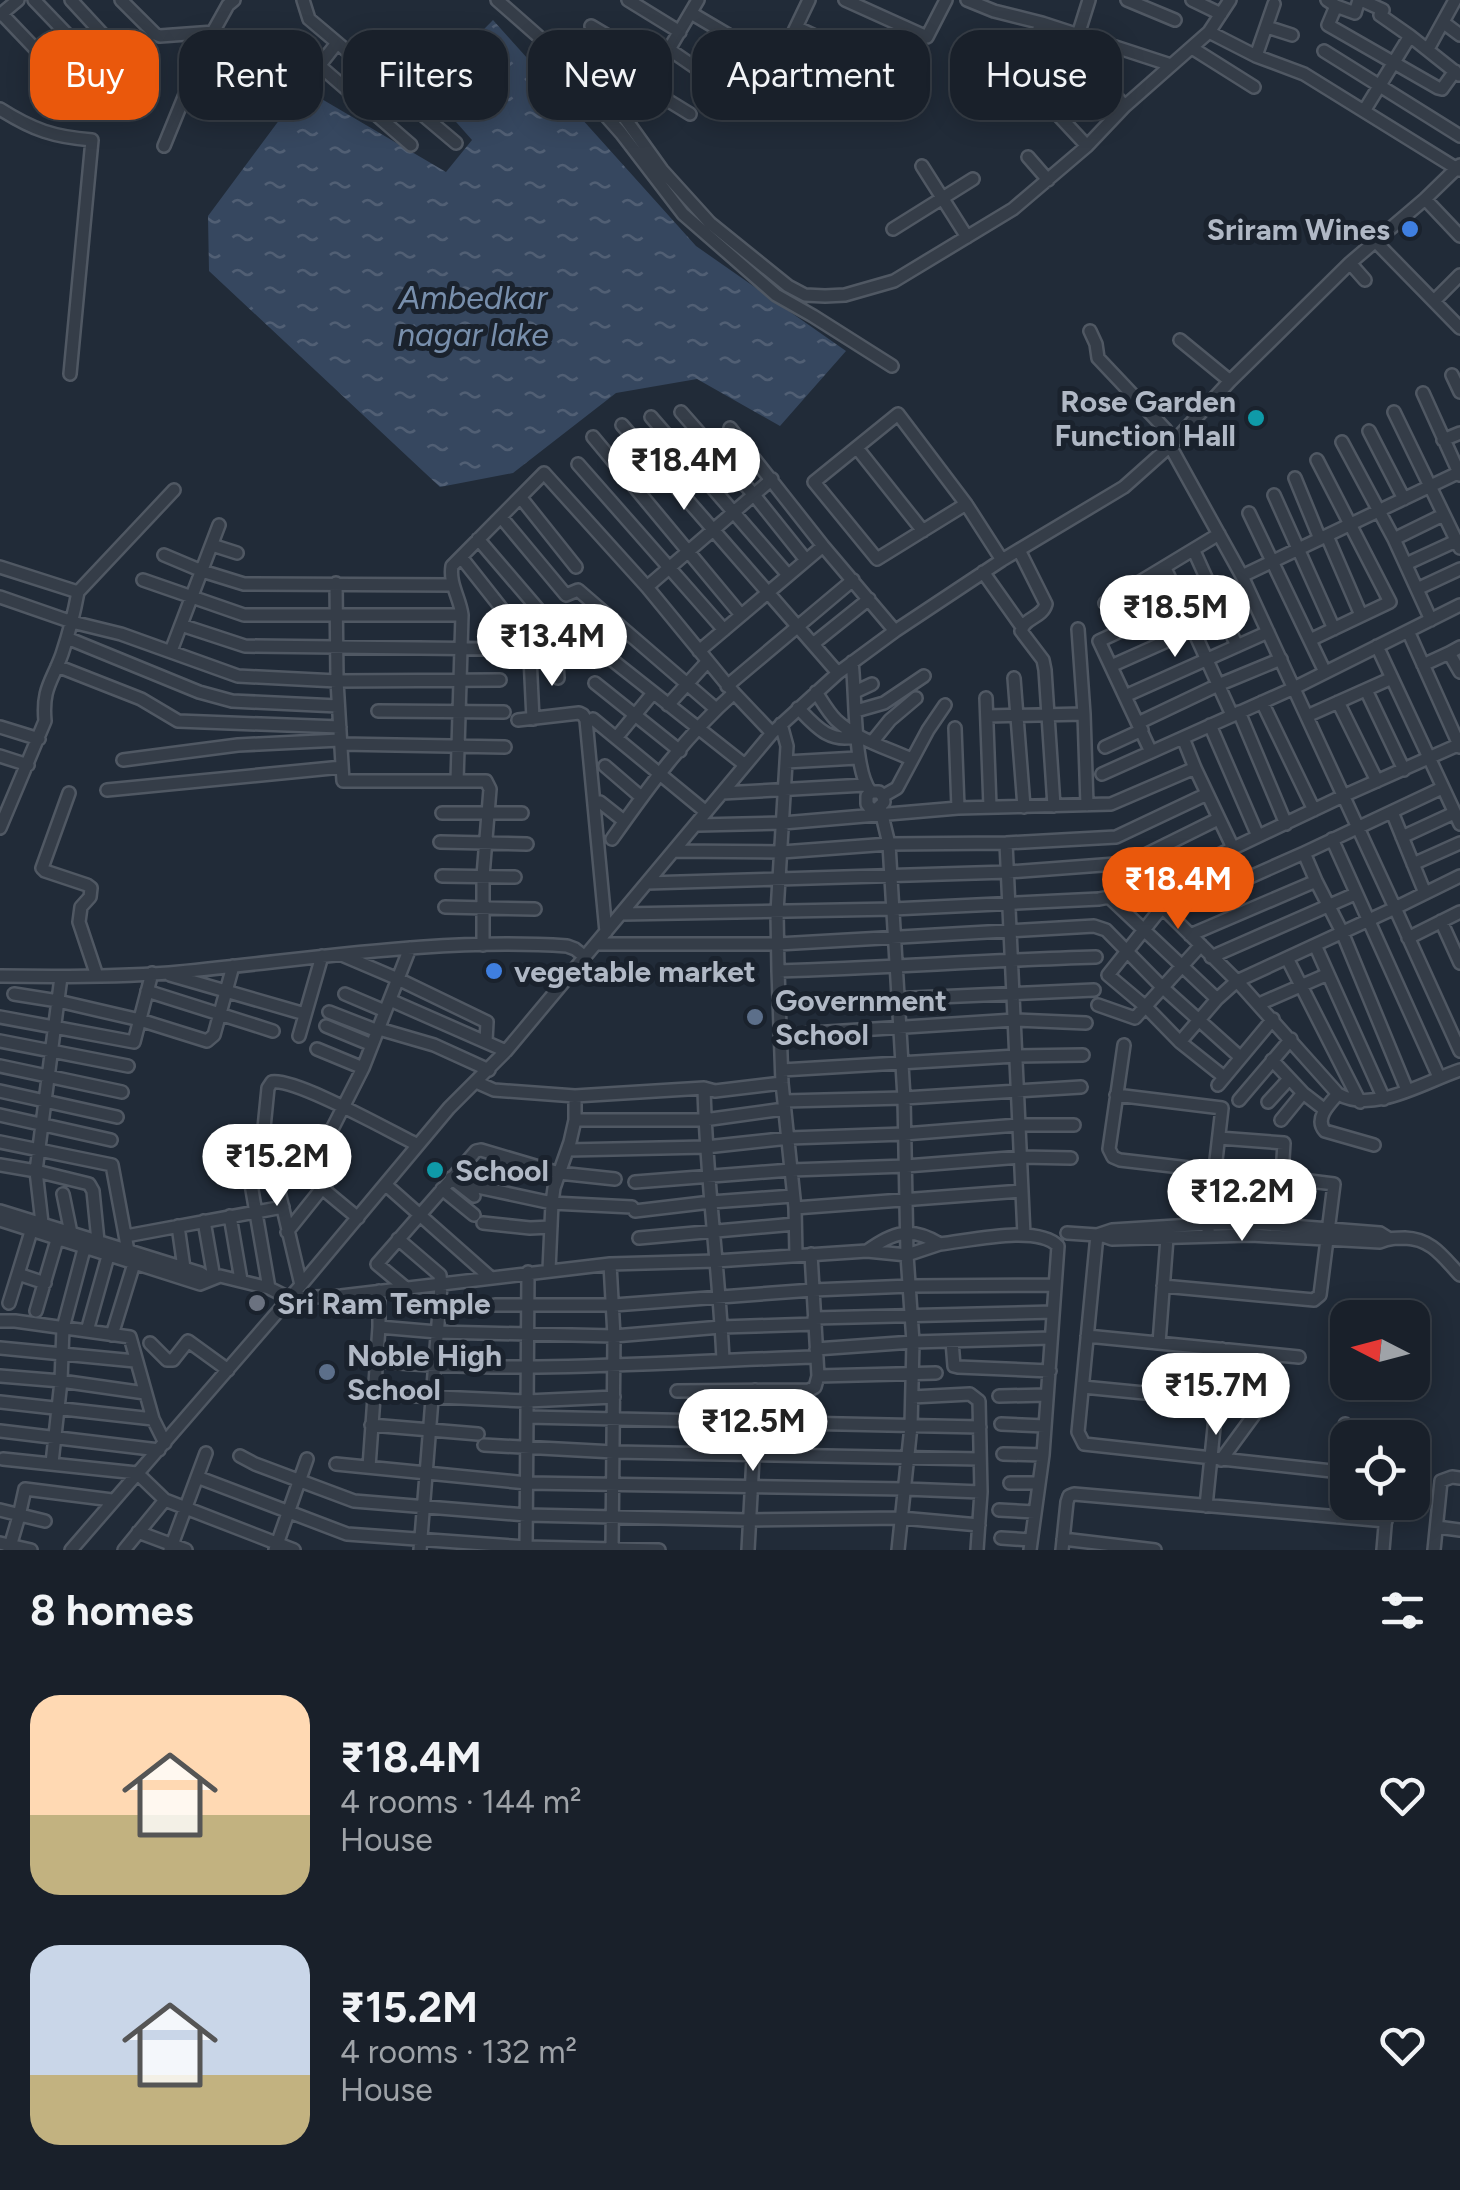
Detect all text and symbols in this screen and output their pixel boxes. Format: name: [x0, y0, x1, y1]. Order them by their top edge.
chip: Buy: [30, 30, 159, 120]
chip: Rent: [179, 30, 323, 120]
chip: Filters: [343, 30, 508, 120]
chip: New: [528, 30, 672, 120]
chip: Apartment: [692, 30, 930, 120]
chip: House: [950, 30, 1122, 120]
place label: Sriram Wines: [1207, 211, 1390, 248]
marker: Sriram Wines: [1399, 218, 1421, 240]
water label: Ambedkar nagar lake: [397, 279, 549, 354]
place label: Rose Garden Function Hall: [1054, 383, 1236, 454]
marker: Rose Garden Function Hall: [1245, 407, 1267, 429]
pin: ₹18.4M: [603, 428, 765, 513]
text: ₹18.4M: [630, 441, 738, 479]
pin: ₹18.5M: [1094, 575, 1256, 660]
text: ₹18.5M: [1122, 588, 1228, 626]
pin: ₹13.4M: [471, 604, 633, 689]
text: ₹13.4M: [499, 617, 605, 655]
pin: ₹18.4M: [1097, 847, 1259, 932]
text: ₹18.4M: [1124, 860, 1232, 898]
place label: vegetable market: [514, 953, 756, 990]
marker: vegetable market: [483, 960, 505, 982]
place label: Government School: [775, 982, 947, 1053]
marker: Government School: [744, 1006, 766, 1028]
pin: ₹15.2M: [196, 1124, 358, 1209]
text: ₹15.2M: [224, 1137, 330, 1175]
place label: School: [455, 1152, 549, 1189]
marker: School: [424, 1159, 446, 1181]
pin: ₹12.2M: [1161, 1159, 1323, 1244]
text: ₹12.2M: [1189, 1172, 1295, 1210]
place label: Sri Ram Temple: [277, 1285, 491, 1322]
marker: Sri Ram Temple: [246, 1292, 268, 1314]
north arrow: [1330, 1300, 1430, 1400]
map controls: [1330, 1300, 1430, 1520]
place label: Noble High School: [347, 1337, 502, 1408]
pin: ₹15.7M: [1135, 1353, 1297, 1438]
marker: Noble High School: [316, 1361, 338, 1383]
text: ₹15.7M: [1164, 1366, 1268, 1404]
pin: ₹12.5M: [672, 1389, 834, 1474]
text: ₹12.5M: [700, 1402, 806, 1440]
button: locate: [1330, 1420, 1430, 1520]
icon: filters: [1375, 1583, 1430, 1638]
text: 8 homes: [30, 1585, 194, 1636]
text: ₹18.4M: [340, 1732, 482, 1783]
icon: home: [110, 1735, 230, 1855]
icon: heart: [1375, 1768, 1430, 1823]
text: 4 rooms · 144 m²: [340, 1783, 581, 1821]
text: House: [340, 1821, 433, 1859]
text: ₹15.2M: [340, 1982, 478, 2033]
icon: home: [110, 1985, 230, 2105]
icon: heart: [1375, 2018, 1430, 2073]
text: 4 rooms · 132 m²: [340, 2033, 577, 2071]
text: House: [340, 2071, 433, 2109]

